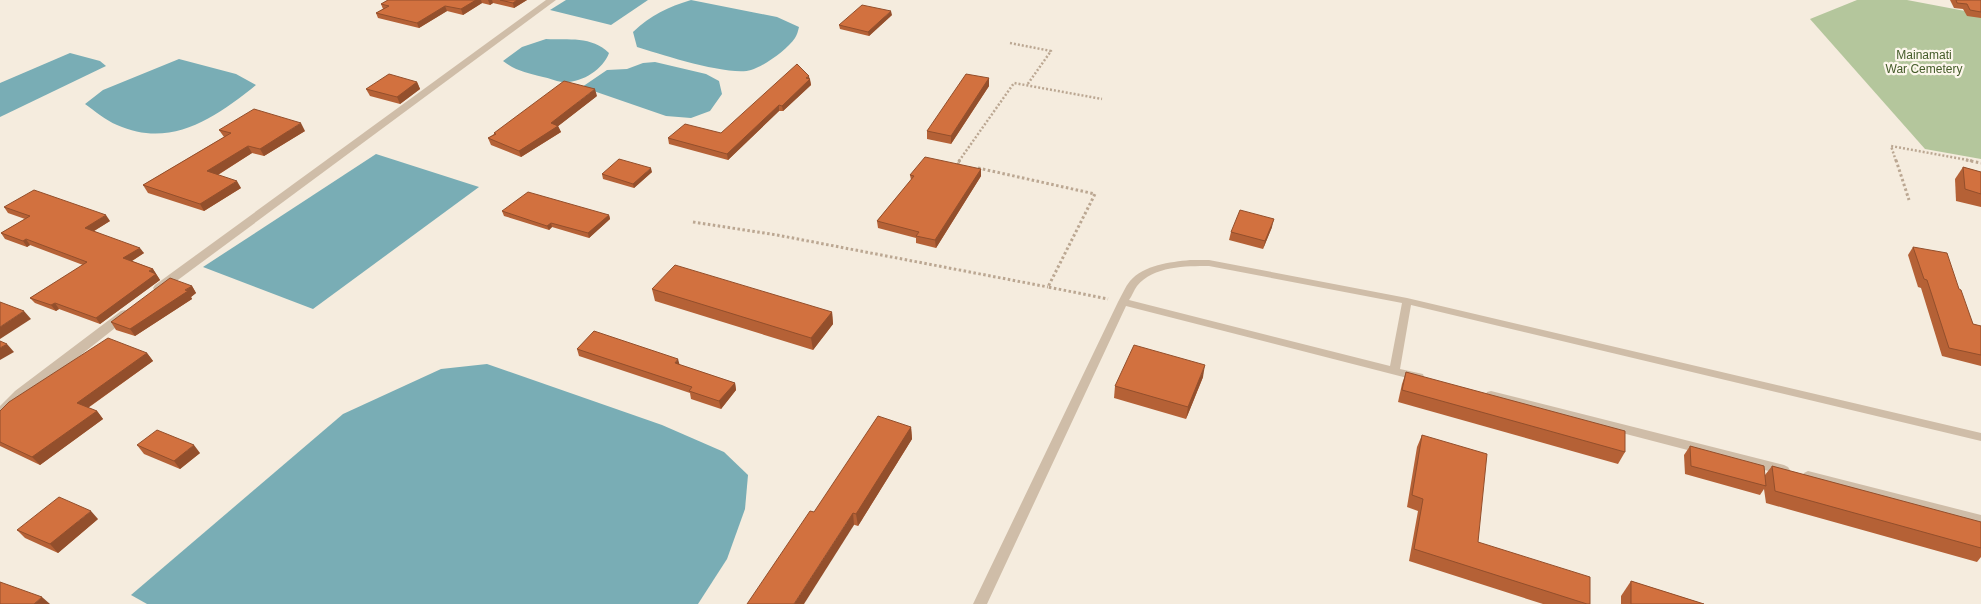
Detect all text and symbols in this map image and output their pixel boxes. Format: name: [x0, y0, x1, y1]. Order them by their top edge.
park label: Mainamati War Cemetery: [1886, 48, 1962, 76]

